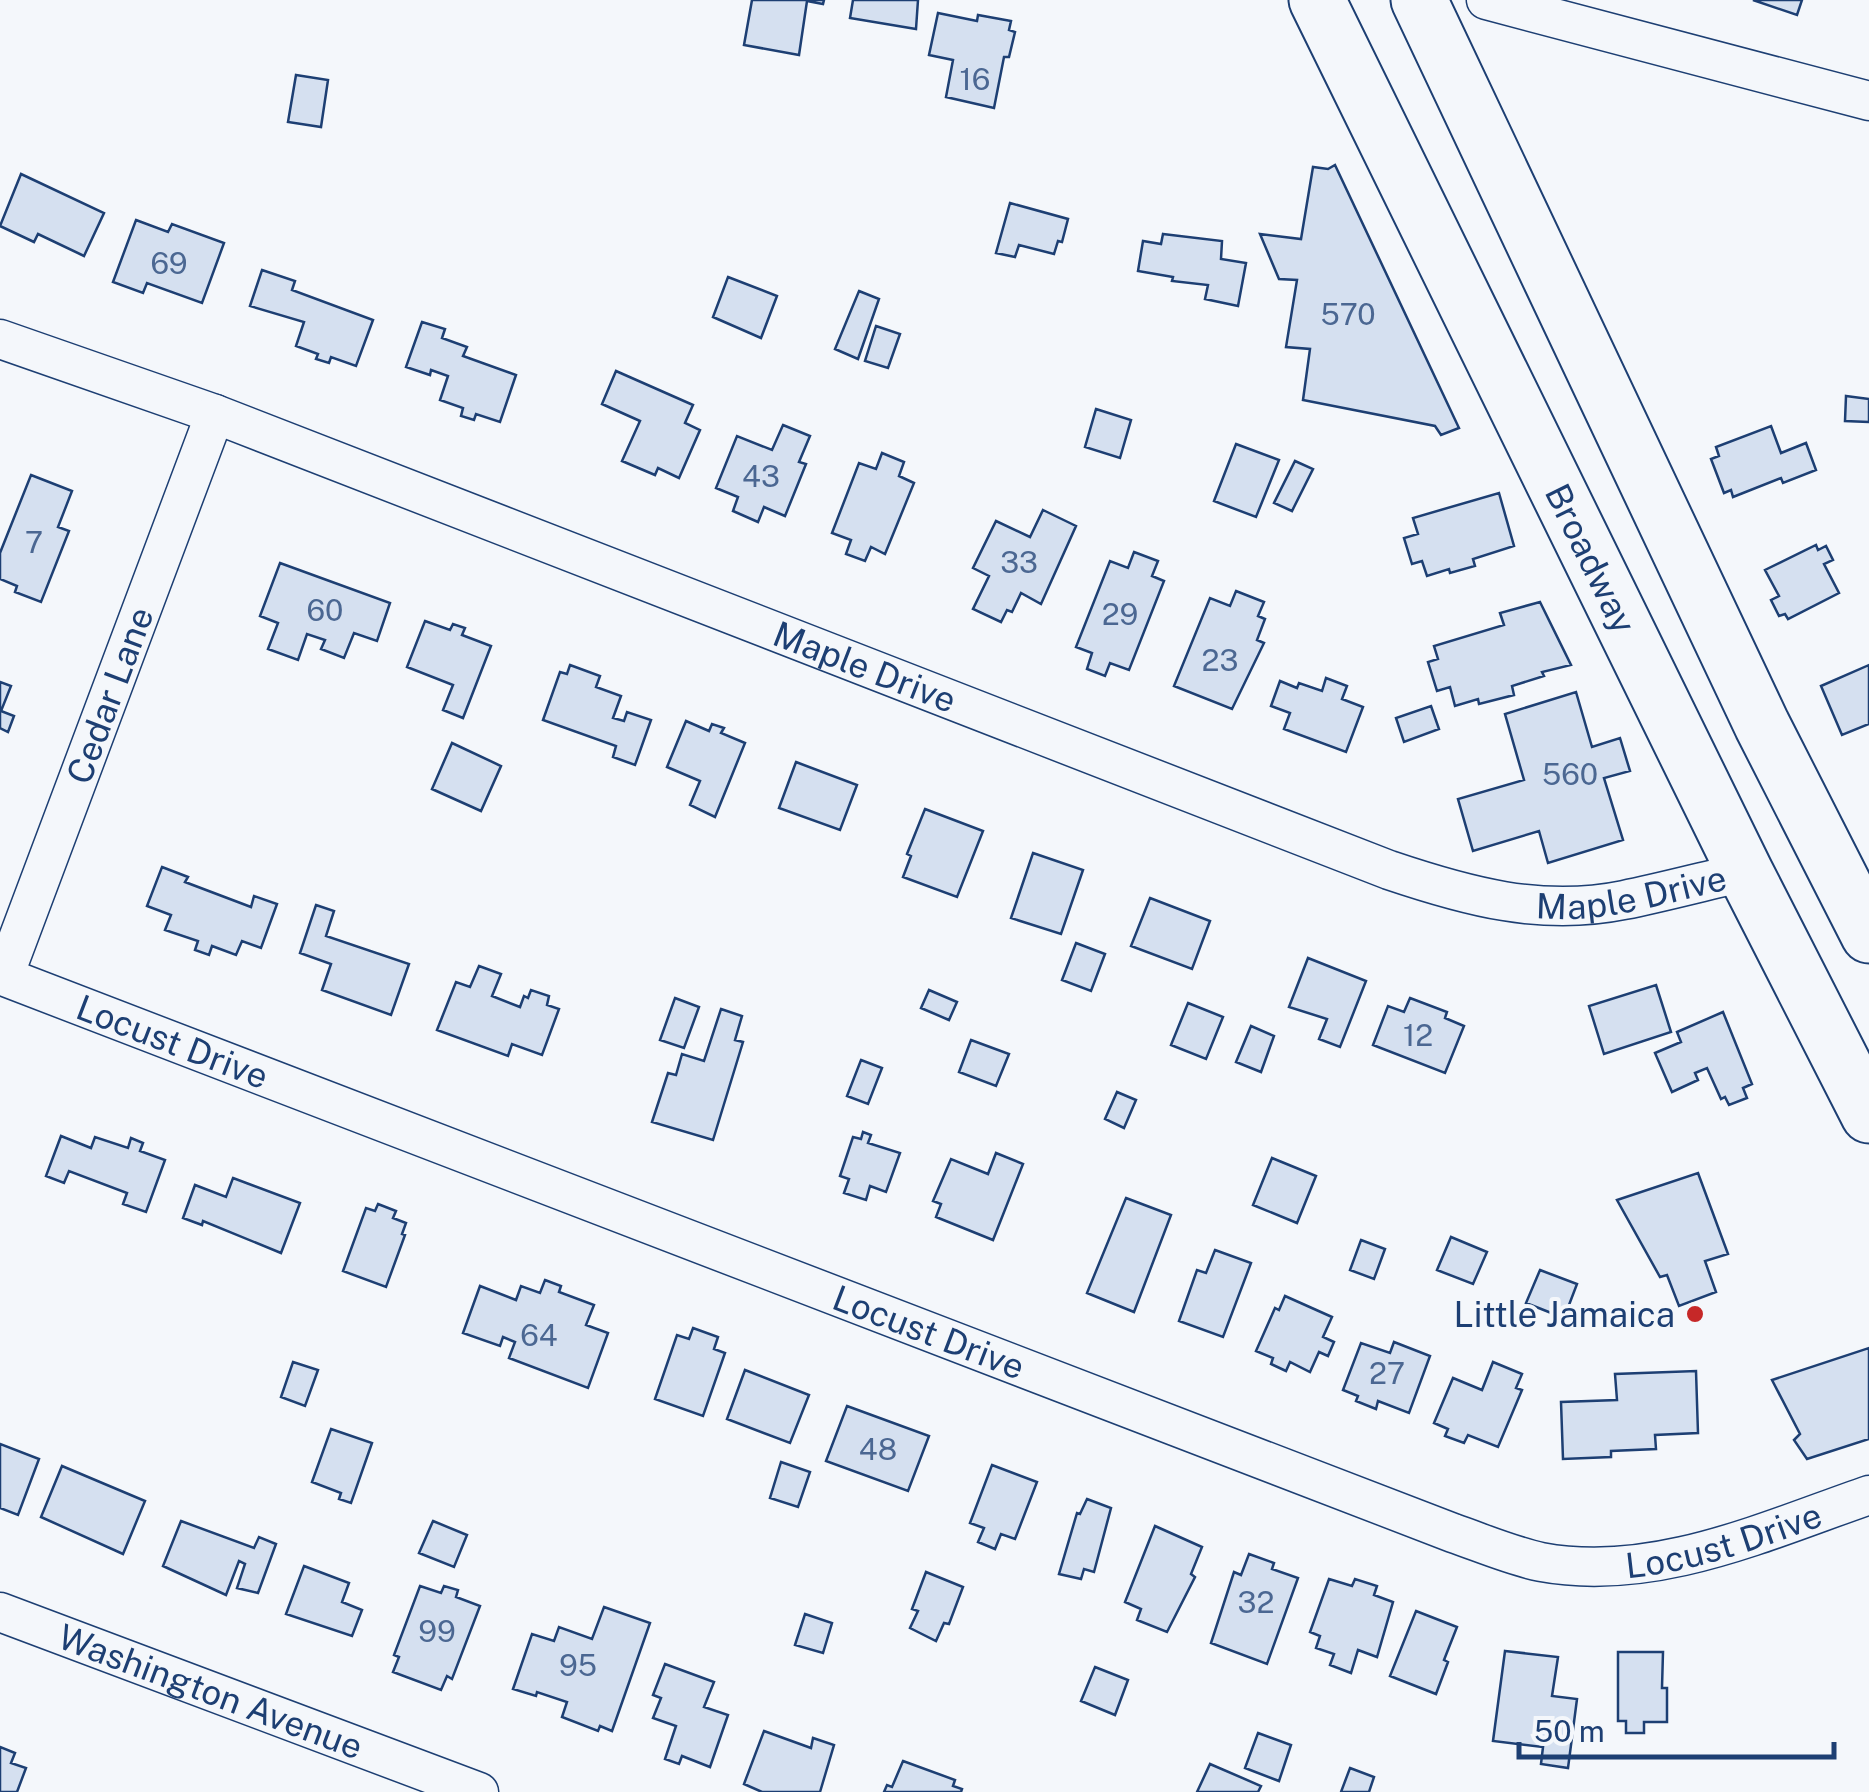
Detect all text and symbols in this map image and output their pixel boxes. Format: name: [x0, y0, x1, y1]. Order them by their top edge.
house number: 16: [960, 61, 990, 97]
house number: 69: [150, 245, 188, 281]
house number: 570: [1321, 296, 1376, 332]
house number: 43: [742, 458, 780, 494]
street label: Broadway: [1537, 477, 1645, 640]
house number: 7: [25, 524, 43, 560]
house number: 33: [1000, 544, 1038, 580]
house number: 60: [307, 592, 343, 628]
house number: 29: [1102, 596, 1138, 632]
street label: Cedar Lane: [58, 601, 161, 789]
street label: Maple Drive: [768, 612, 962, 720]
house number: 23: [1202, 642, 1238, 678]
house number: 560: [1542, 756, 1598, 792]
street label: Maple Drive: [1535, 856, 1730, 927]
street label: Locust Drive: [71, 986, 274, 1097]
house number: 12: [1403, 1017, 1433, 1053]
street label: Locust Drive: [827, 1276, 1030, 1387]
place label: Little Jamaica: [1453, 1294, 1675, 1335]
marker: Little Jamaica: [1684, 1303, 1706, 1325]
house number: 64: [520, 1317, 558, 1353]
house number: 27: [1369, 1355, 1405, 1391]
house number: 48: [859, 1431, 897, 1467]
street label: Locust Drive: [1623, 1493, 1827, 1586]
house number: 32: [1238, 1584, 1274, 1620]
house number: 99: [418, 1613, 456, 1649]
street label: Washington Avenue: [53, 1615, 368, 1767]
house number: 95: [559, 1647, 597, 1683]
scale bar: [1519, 1697, 1834, 1759]
text: 50 m: [1534, 1713, 1605, 1749]

